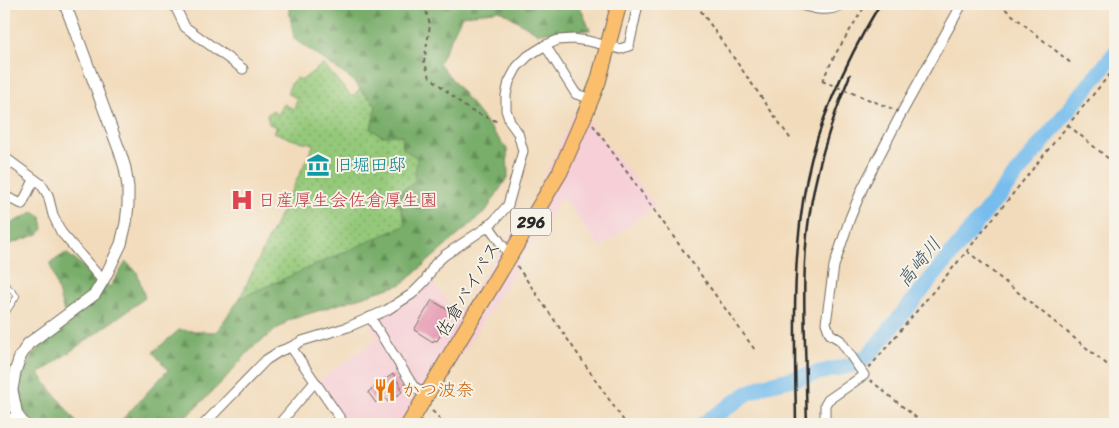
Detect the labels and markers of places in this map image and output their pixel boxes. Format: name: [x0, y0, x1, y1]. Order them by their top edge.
place label: 旧堀田邸: [334, 149, 406, 181]
museum icon: 旧堀田邸: [305, 152, 331, 178]
place label: 日産厚生会佐倉厚生園: [258, 184, 438, 216]
hospital icon: 日産厚生会佐倉厚生園: [229, 187, 255, 213]
place label: かつ波奈: [402, 374, 474, 406]
restaurant icon: かつ波奈: [372, 377, 398, 403]

